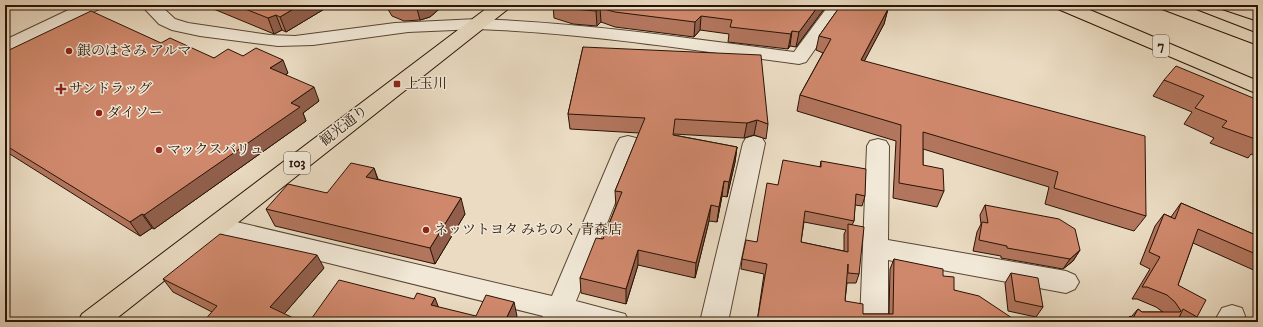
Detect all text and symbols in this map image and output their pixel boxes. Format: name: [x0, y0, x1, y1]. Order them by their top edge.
road number: 7: [1153, 35, 1169, 57]
place label: 銀のはさみ アルマ: [77, 42, 191, 60]
marker: 銀のはさみ アルマ: [64, 46, 74, 56]
place label: 上玉川: [405, 75, 447, 93]
marker: 上玉川: [392, 79, 402, 89]
place label: サンドラッグ: [69, 80, 152, 98]
marker: サンドラッグ: [56, 84, 66, 94]
street label: 観光通り: [316, 102, 372, 150]
place label: ダイソー: [107, 104, 163, 122]
marker: ダイソー: [94, 108, 104, 118]
place label: マックスバリュ: [167, 141, 264, 159]
marker: マックスバリュ: [154, 145, 164, 155]
road number: 103: [284, 152, 310, 174]
place label: ネッツトヨタ みちのく 青森店: [434, 221, 622, 239]
marker: ネッツトヨタ みちのく 青森店: [421, 225, 431, 235]

